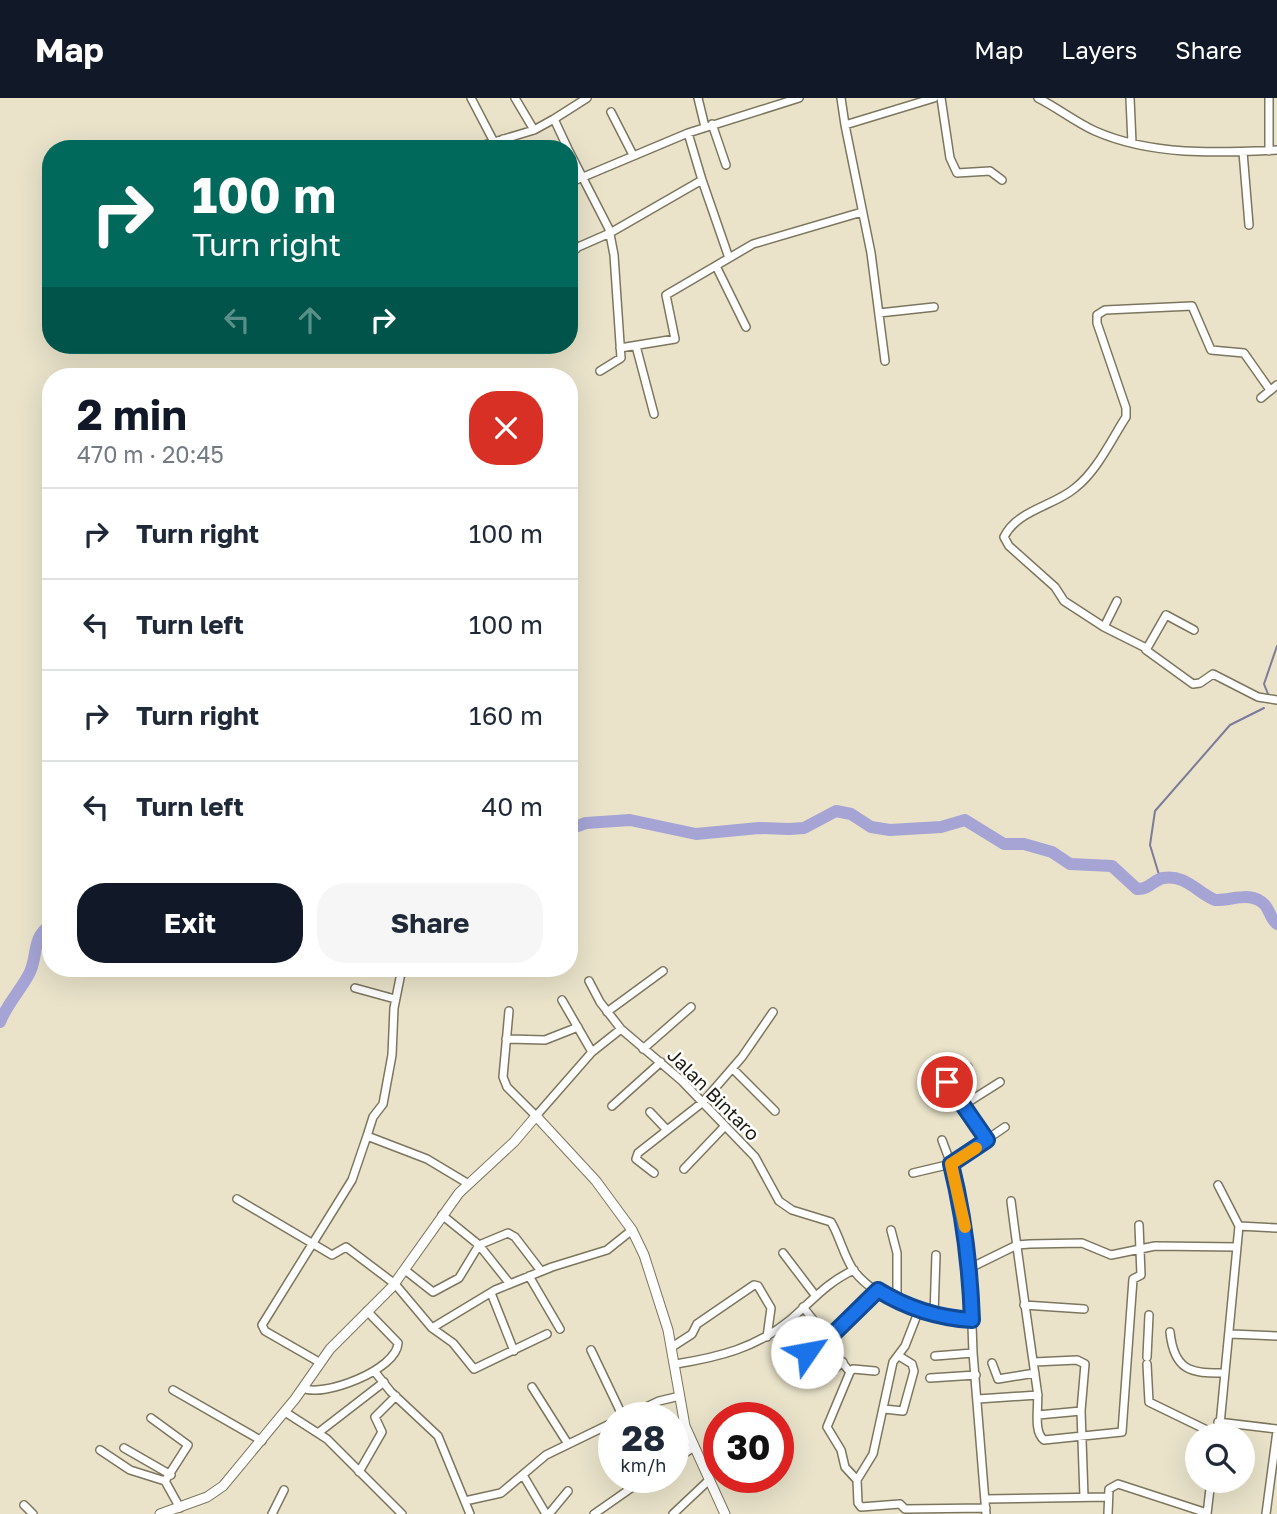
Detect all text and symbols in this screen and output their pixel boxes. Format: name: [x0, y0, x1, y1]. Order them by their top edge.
text: Map: [35, 30, 104, 69]
text: Map: [974, 35, 1023, 64]
text: Layers: [1061, 35, 1137, 64]
text: Share: [1175, 35, 1242, 64]
text: 100 m: [192, 165, 336, 224]
icon: right: [77, 168, 168, 259]
text: Turn right: [192, 225, 341, 263]
icon: left: [218, 301, 256, 339]
icon: ahead: [291, 301, 329, 339]
icon: right: [364, 301, 402, 339]
text: 2 min: [77, 389, 187, 439]
button: close: [469, 391, 543, 465]
text: 470 m · 20:45: [77, 440, 224, 468]
icon: right: [77, 515, 115, 553]
text: Turn right: [136, 518, 259, 549]
text: 100 m: [469, 518, 543, 549]
icon: left: [77, 606, 115, 644]
text: Turn left: [136, 609, 244, 640]
text: 100 m: [469, 609, 543, 640]
icon: right: [77, 697, 115, 735]
text: Turn right: [136, 700, 259, 731]
text: 160 m: [469, 700, 543, 731]
icon: left: [77, 788, 115, 826]
text: Turn left: [136, 791, 244, 822]
text: 40 m: [482, 791, 543, 822]
button: Exit: [77, 883, 303, 963]
button: Share: [317, 883, 543, 963]
street label: Jalan Bintaro: [663, 1043, 765, 1145]
pin: [917, 1052, 977, 1112]
icon: arrive: [928, 1063, 966, 1101]
position arrow: [770, 1315, 844, 1389]
speed limit sign: 30: [703, 1402, 794, 1493]
text: 28: [622, 1417, 665, 1459]
map controls: [1185, 1423, 1255, 1493]
button: search: [1185, 1423, 1255, 1493]
text: km/h: [621, 1454, 666, 1476]

